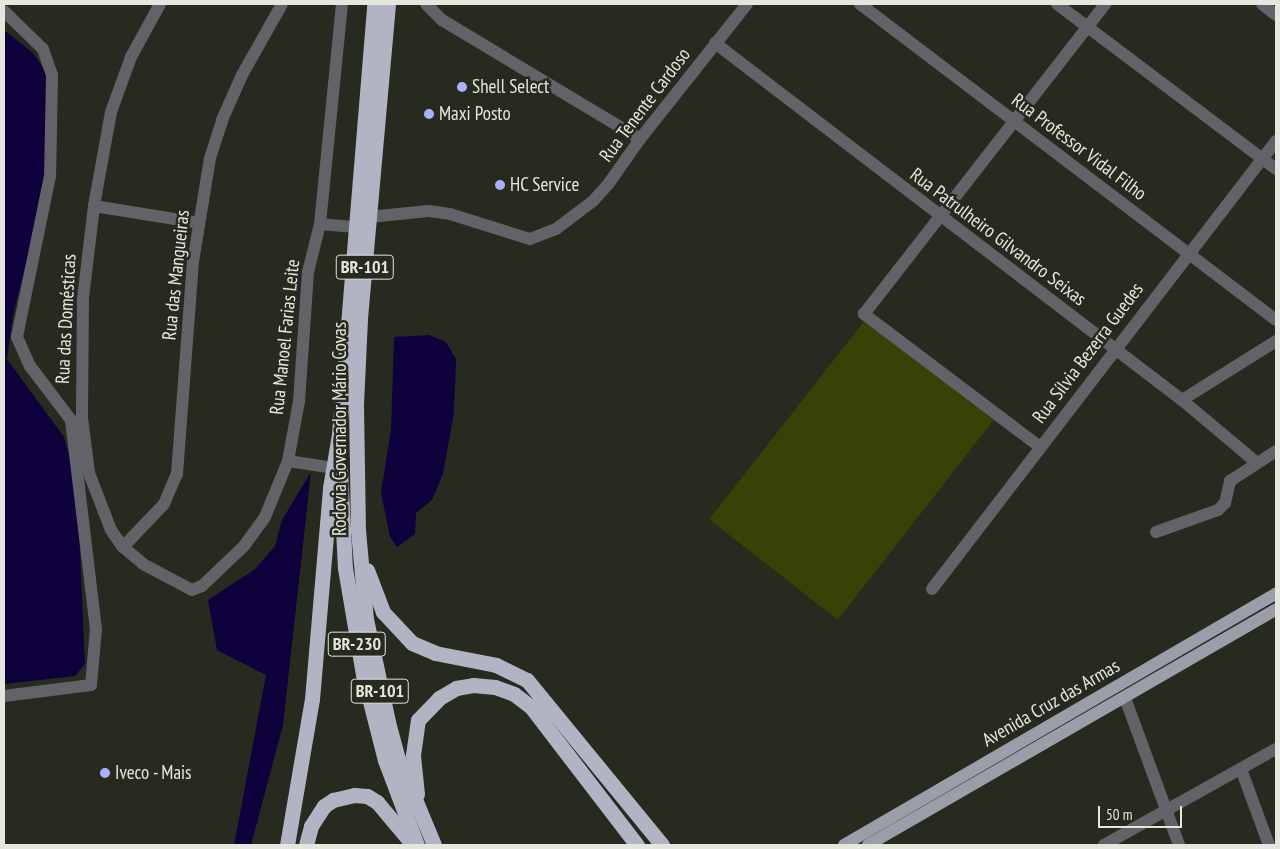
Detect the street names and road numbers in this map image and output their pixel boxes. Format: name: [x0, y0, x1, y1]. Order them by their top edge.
street label: Rua Tenente Cardoso: [595, 43, 695, 167]
street label: Rua Professor Vidal Filho: [1007, 89, 1151, 205]
street label: Rua Patrulheiro Gilvandro Seixas: [906, 163, 1090, 311]
street label: Rua das Mangueiras: [158, 209, 194, 341]
road number: BR-101: [335, 252, 395, 282]
street label: Rua das Domésticas: [51, 253, 81, 385]
street label: Rua Manoel Farias Leite: [265, 258, 305, 416]
street label: Rua Sílvia Bezerra Guedes: [1028, 278, 1148, 428]
street label: Rodovia Governador Mário Covas: [329, 322, 351, 536]
road number: BR-230: [327, 629, 387, 660]
street label: Avenida Cruz das Armas: [978, 654, 1124, 752]
road number: BR-101: [350, 676, 410, 706]

